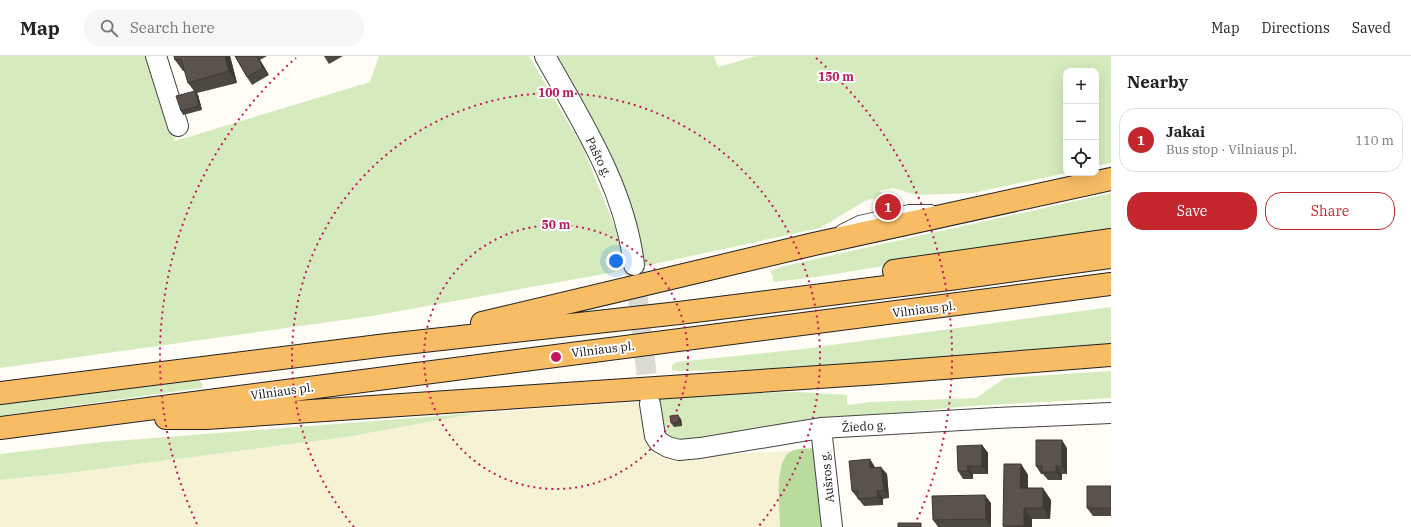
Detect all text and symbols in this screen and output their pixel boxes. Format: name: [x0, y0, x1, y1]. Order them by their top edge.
search box: [84, 10, 364, 46]
text: Map: [20, 16, 60, 40]
icon: search: [98, 17, 120, 39]
text: Search here: [130, 18, 214, 37]
text: Map: [1211, 19, 1240, 37]
text: Directions: [1262, 19, 1330, 37]
text: Saved: [1352, 19, 1391, 37]
map controls: [1063, 68, 1099, 176]
button: +: [1063, 68, 1099, 104]
text: 150 m: [818, 69, 854, 84]
text: Nearby: [1127, 71, 1188, 93]
text: 100 m: [538, 85, 574, 100]
button: −: [1063, 104, 1099, 140]
text: Jakai: [1166, 122, 1205, 141]
text: 1: [1137, 132, 1145, 149]
text: 110 m: [1355, 132, 1394, 149]
street label: Pašto g.: [583, 134, 615, 180]
button: locate: [1063, 140, 1099, 176]
text: Bus stop · Vilniaus pl.: [1166, 141, 1297, 158]
pin: 1: [875, 192, 901, 222]
button: Save: [1127, 192, 1257, 230]
button: Share: [1265, 192, 1395, 230]
text: 50 m: [542, 217, 571, 232]
your location: [606, 251, 626, 271]
street label: Vilniaus pl.: [892, 298, 956, 320]
street label: Vilniaus pl.: [571, 338, 635, 360]
centre of rings: [549, 350, 563, 364]
street label: Vilniaus pl.: [250, 379, 314, 403]
street label: Žiedo g.: [841, 417, 887, 435]
street label: Aušros g.: [817, 450, 837, 504]

